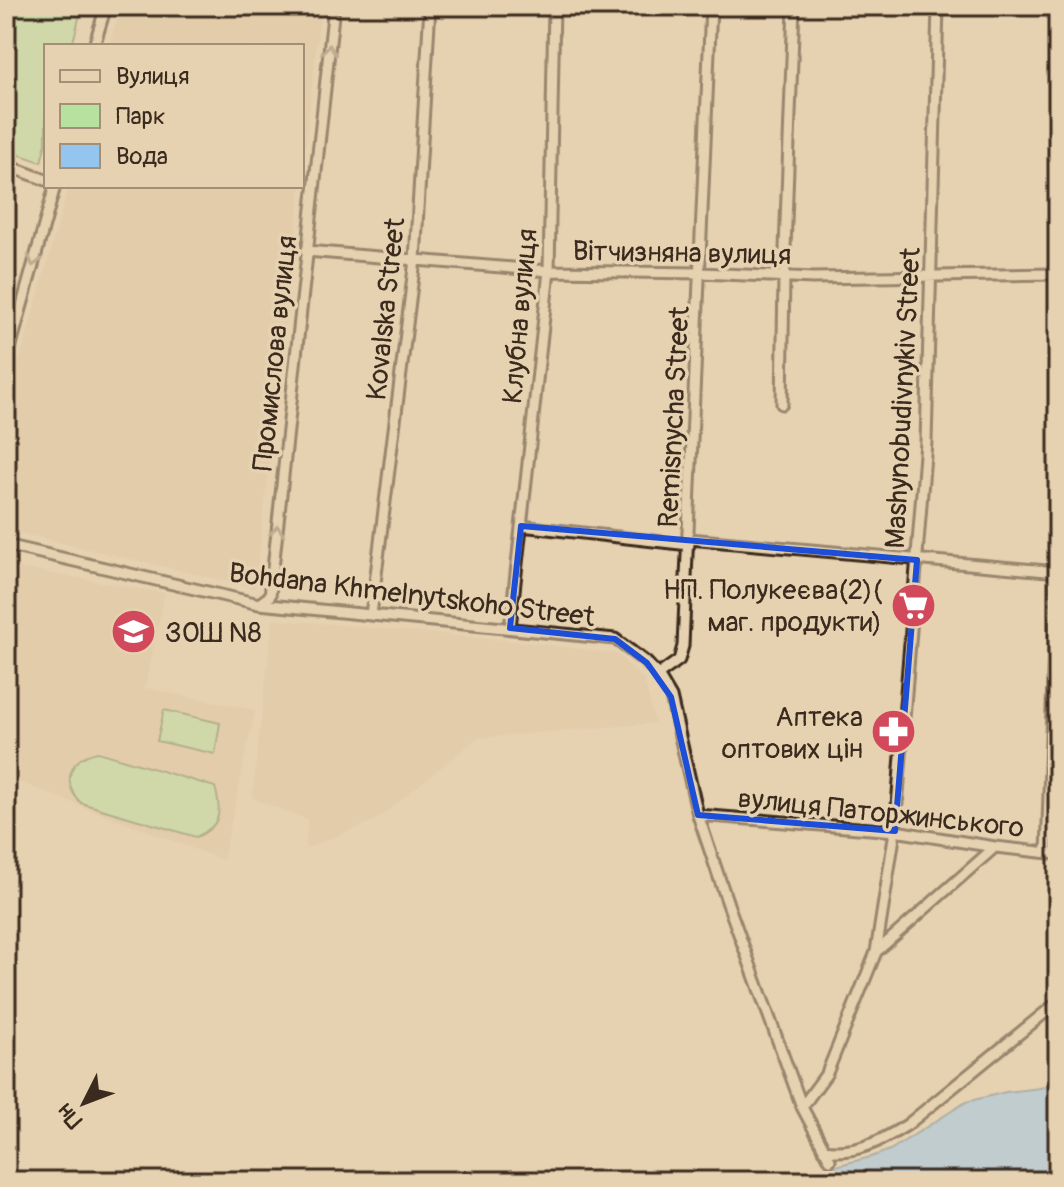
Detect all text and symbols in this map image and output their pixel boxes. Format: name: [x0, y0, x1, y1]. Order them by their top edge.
one-way arrow: [320, 43, 337, 56]
legend: [44, 44, 304, 188]
text: Вулиця: [116, 62, 189, 91]
text: Парк: [116, 102, 165, 131]
text: Вода: [116, 142, 168, 171]
street label: Kovalska Street: [360, 215, 414, 402]
street label: Клубна вулиця: [495, 227, 546, 405]
street label: Промислова вулиця: [246, 234, 305, 473]
street label: Вітчизняна вулиця: [572, 234, 792, 273]
street label: Mashynobudivnykiv Street: [878, 246, 929, 550]
one-way arrow: [27, 254, 44, 268]
street label: Remisnycha Street: [651, 305, 698, 529]
one-way arrow: [268, 524, 285, 537]
street label: Bohdana Khmelnytskoho Street: [227, 556, 597, 635]
place label: НП. Полукеєва(2)( маг. продукти): [663, 573, 883, 640]
supermarket icon: НП. Полукеєва(2)( маг. продукти): [889, 581, 937, 629]
school or university icon: ЗОШ N8: [110, 608, 158, 656]
place label: ЗОШ N8: [165, 616, 262, 651]
place label: Аптека оптових цін: [722, 700, 863, 767]
pharmacy icon: Аптека оптових цін: [870, 708, 918, 756]
street label: вулиця Паторжинського: [736, 781, 1026, 846]
north arrow: [44, 1063, 124, 1143]
text: Пн: [51, 1097, 88, 1134]

